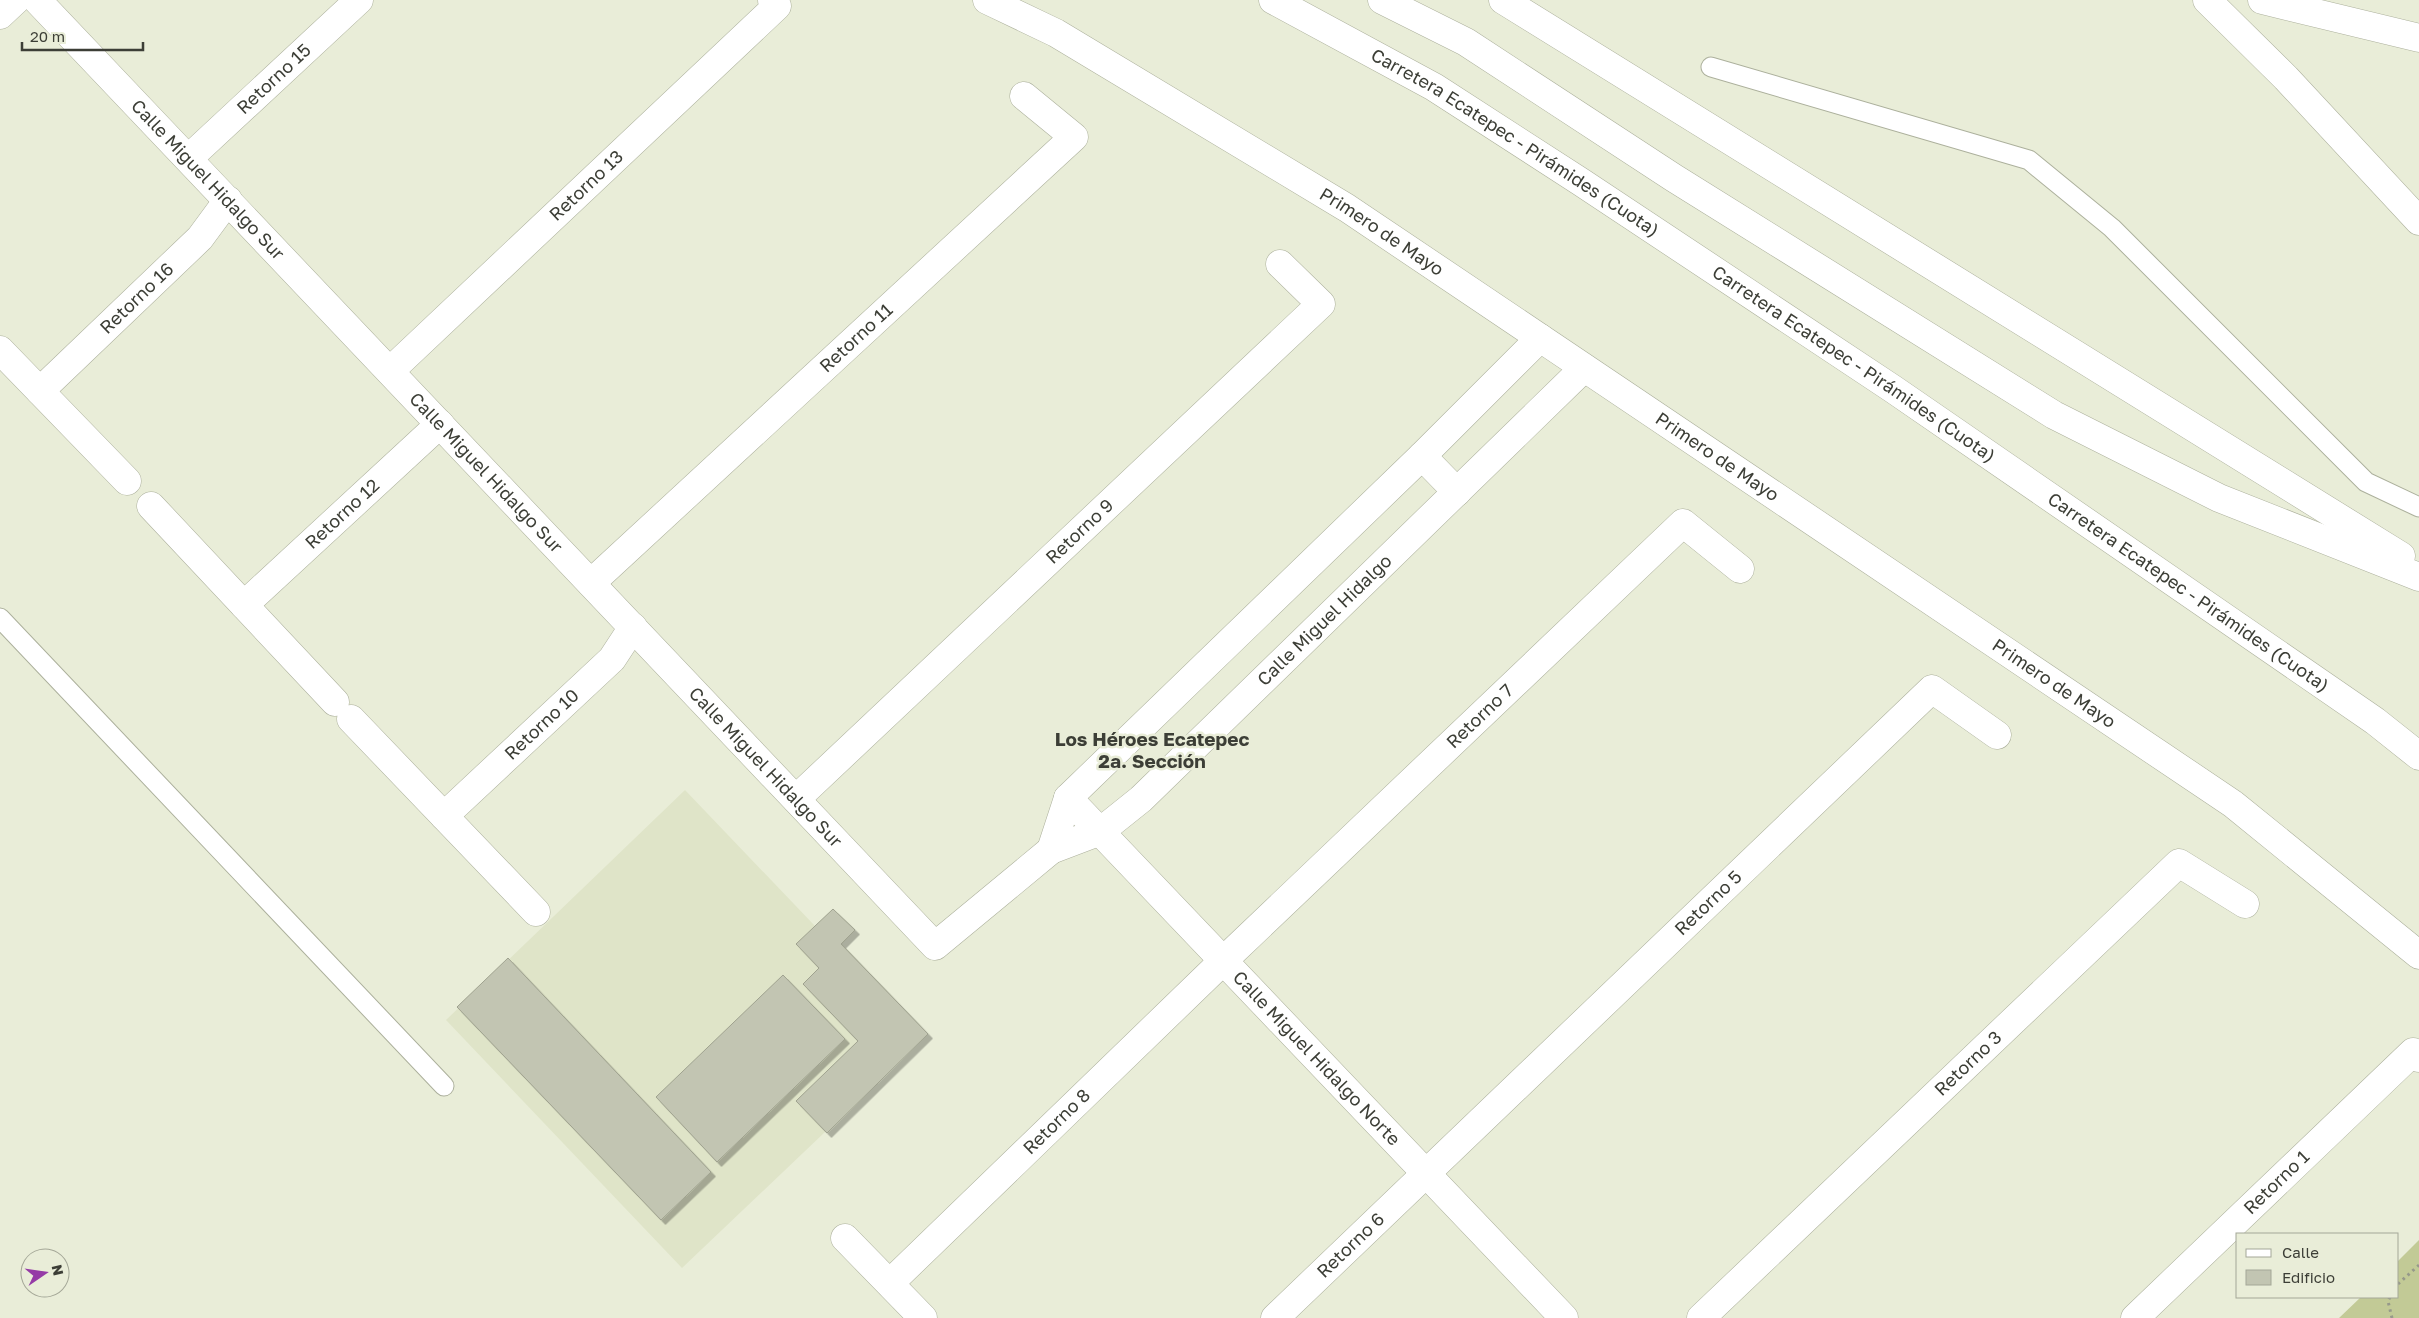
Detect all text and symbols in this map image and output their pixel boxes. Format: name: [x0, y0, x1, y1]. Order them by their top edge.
scale bar: [22, 20, 144, 52]
text: 20 m: [30, 27, 65, 45]
street label: Retorno 15: [232, 39, 315, 118]
street label: Carretera Ecatepec - Pirámides (Cuota): [1367, 43, 1664, 241]
street label: Calle Miguel Hidalgo Sur: [127, 94, 290, 264]
street label: Retorno 13: [544, 145, 627, 225]
street label: Primero de Mayo: [1316, 182, 1448, 280]
street label: Retorno 16: [95, 257, 178, 338]
street label: Carretera Ecatepec - Pirámides (Cuota): [1709, 260, 2000, 466]
street label: Retorno 11: [814, 298, 897, 376]
street label: Calle Miguel Hidalgo Sur: [405, 387, 568, 557]
street label: Primero de Mayo: [1652, 407, 1783, 505]
street label: Retorno 12: [300, 474, 383, 553]
street label: Carretera Ecatepec - Pirámides (Cuota): [2044, 487, 2334, 696]
street label: Retorno 9: [1041, 494, 1117, 568]
street label: Calle Miguel Hidalgo: [1252, 549, 1396, 690]
street label: Primero de Mayo: [1989, 633, 2120, 732]
street label: Retorno 7: [1441, 679, 1517, 752]
street label: Calle Miguel Hidalgo Sur: [685, 682, 847, 851]
street label: Retorno 10: [499, 684, 583, 764]
district label: Los Héroes Ecatepec 2a. Sección: [1055, 727, 1249, 772]
street label: Retorno 5: [1670, 865, 1746, 939]
street label: Calle Miguel Hidalgo Norte: [1229, 966, 1406, 1150]
street label: Retorno 3: [1929, 1026, 2006, 1100]
street label: Retorno 8: [1018, 1084, 1094, 1158]
street label: Retorno 1: [2238, 1145, 2314, 1218]
street label: Retorno 6: [1312, 1207, 1388, 1282]
legend: [2236, 1233, 2399, 1298]
text: Calle: [2282, 1243, 2319, 1261]
north arrow: [20, 1248, 70, 1298]
text: N: [49, 1263, 68, 1277]
text: Edificio: [2282, 1268, 2335, 1286]

